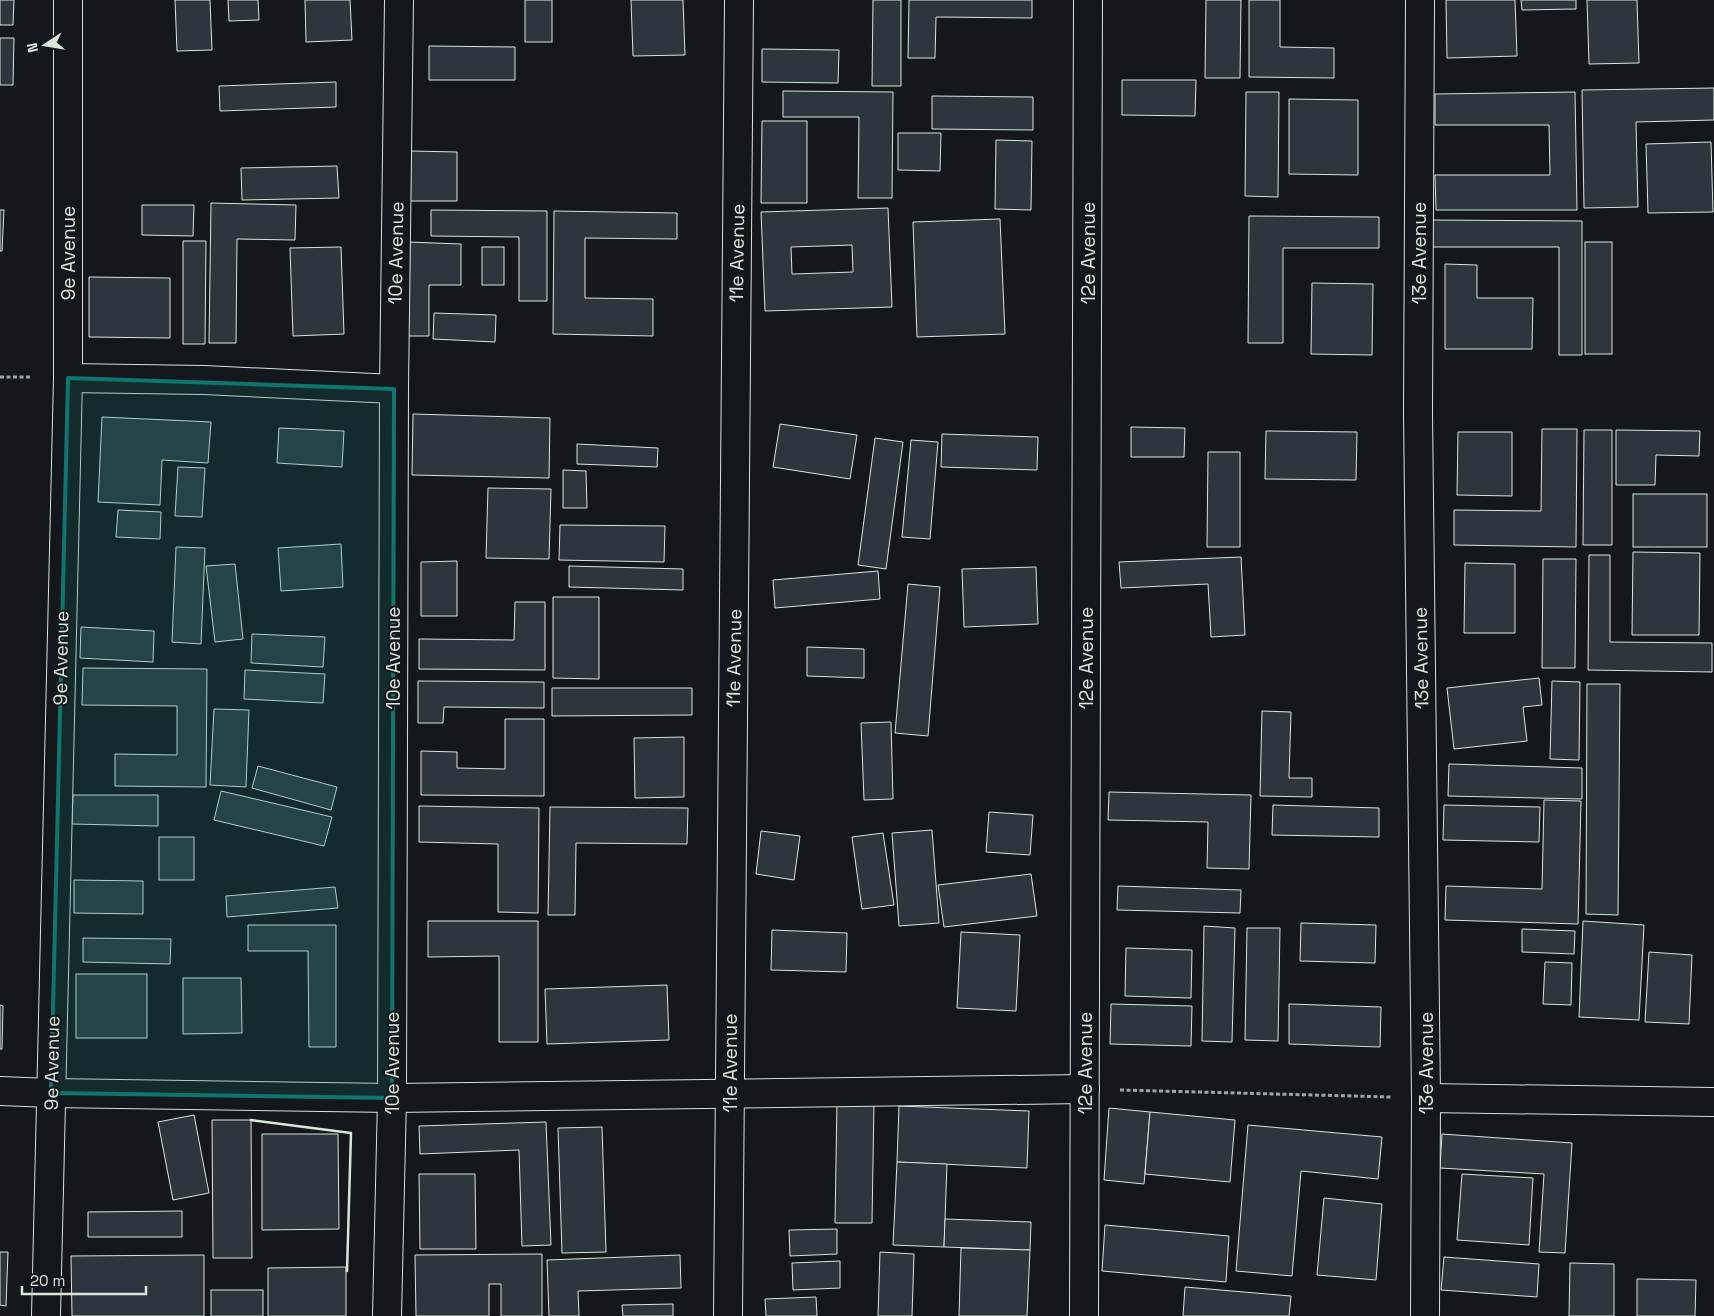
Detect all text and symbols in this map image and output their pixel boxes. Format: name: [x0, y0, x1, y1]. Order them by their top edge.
north arrow: [20, 20, 70, 70]
text: N: [23, 41, 42, 54]
street label: 10e Avenue: [383, 201, 409, 305]
street label: 12e Avenue: [1076, 202, 1101, 304]
street label: 13e Avenue: [1407, 202, 1432, 304]
street label: 11e Avenue: [724, 203, 750, 303]
street label: 9e Avenue: [56, 206, 81, 300]
street label: 10e Avenue: [381, 606, 406, 710]
street label: 12e Avenue: [1074, 607, 1099, 709]
street label: 13e Avenue: [1408, 607, 1434, 709]
street label: 11e Avenue: [721, 608, 747, 708]
street label: 9e Avenue: [48, 610, 74, 706]
street label: 10e Avenue: [380, 1011, 405, 1115]
street label: 12e Avenue: [1073, 1012, 1098, 1114]
street label: 13e Avenue: [1414, 1012, 1439, 1114]
street label: 11e Avenue: [718, 1014, 743, 1112]
street label: 9e Avenue: [39, 1015, 65, 1111]
scale bar: [22, 1264, 146, 1296]
text: 20 m: [30, 1271, 65, 1290]

